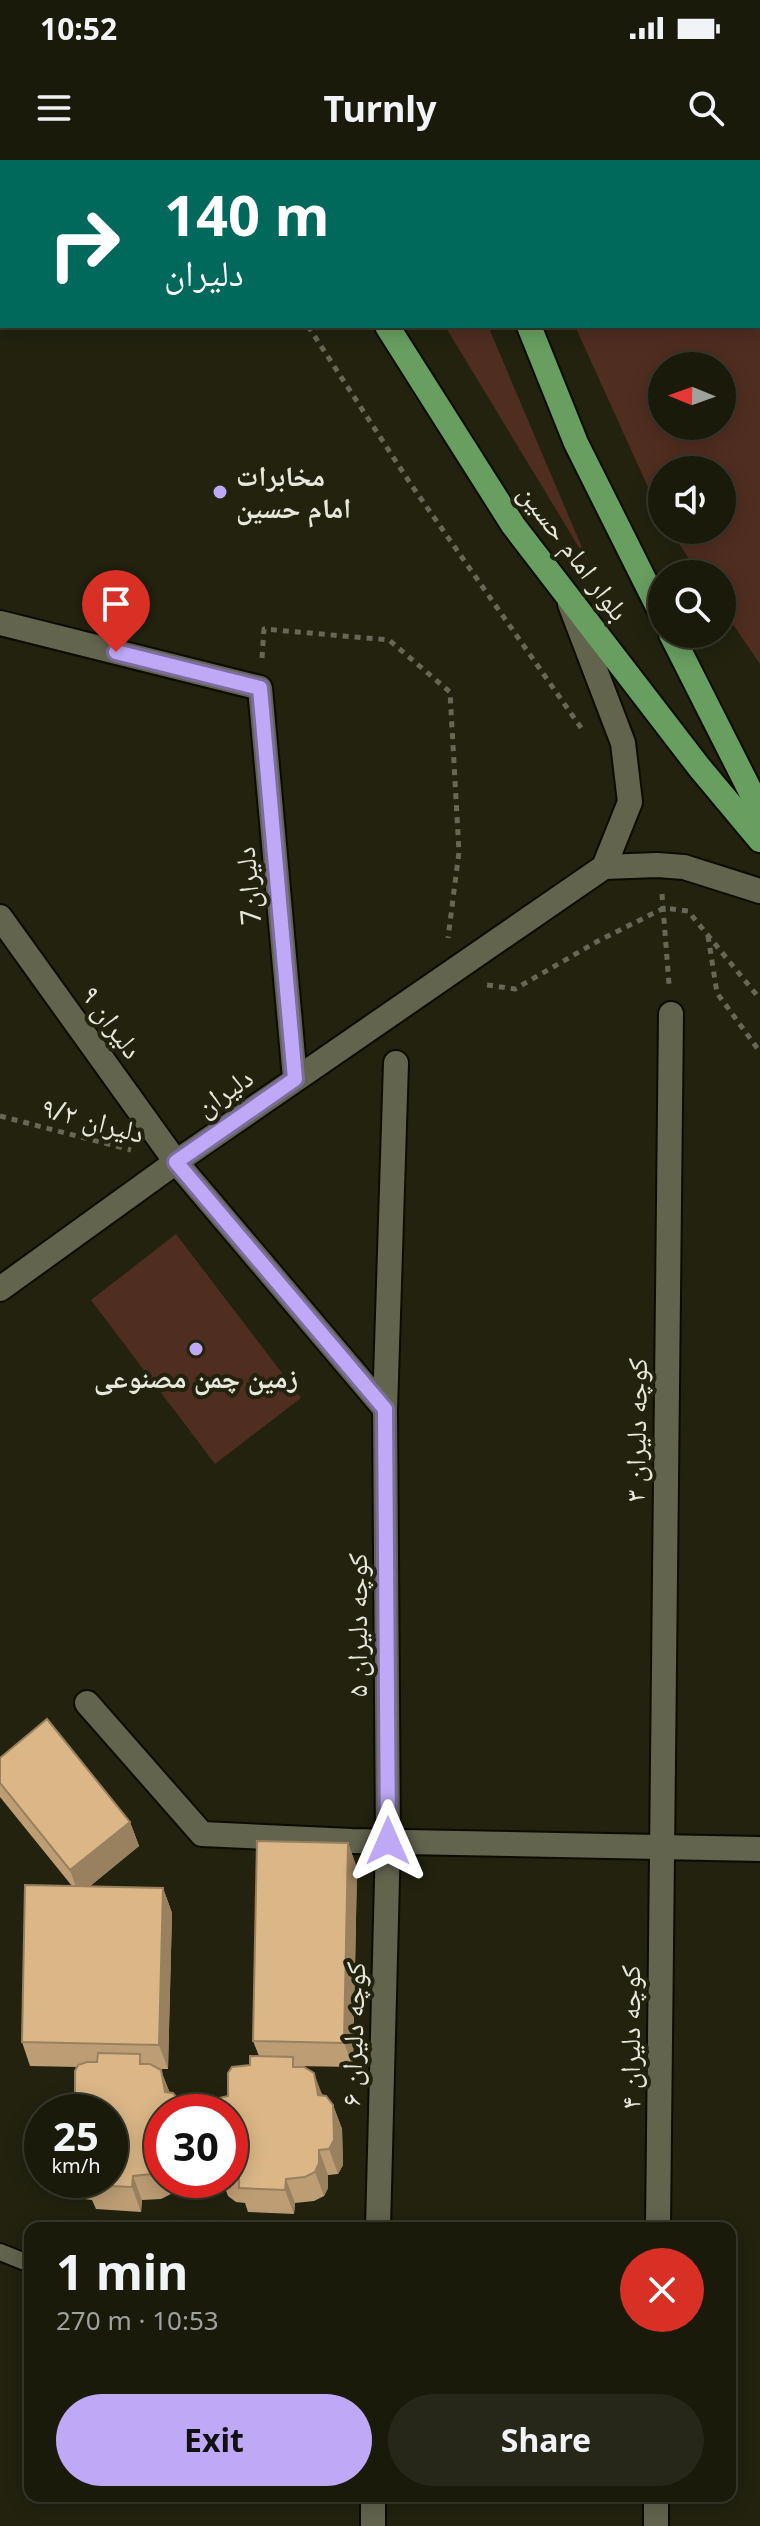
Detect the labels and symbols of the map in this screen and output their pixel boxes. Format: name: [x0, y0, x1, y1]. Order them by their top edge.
north arrow: [648, 352, 736, 440]
place label: مخابرات امام حسین: [236, 456, 351, 528]
street label: بلوار امام حسین: [510, 475, 639, 628]
marker: مخابرات امام حسین: [211, 483, 229, 501]
pin: [82, 570, 150, 652]
street label: دلیران7: [225, 846, 269, 927]
street label: دلیران ۹: [73, 977, 152, 1066]
street label: دلیران: [187, 1058, 260, 1125]
street label: دلیران ۹/۲: [38, 1087, 149, 1151]
marker: زمین چمن مصنوعی: [187, 1340, 205, 1358]
street label: کوچه دلیران ۳: [615, 1357, 655, 1502]
place label: زمین چمن مصنوعی: [94, 1358, 298, 1396]
street label: کوچه دلیران ۵: [337, 1552, 375, 1697]
position arrow: [346, 1799, 430, 1883]
street label: کوچه دلیران ۶: [330, 1961, 374, 2107]
street label: کوچه دلیران ۴: [610, 1964, 648, 2109]
speed limit sign: 30: [144, 2094, 248, 2198]

